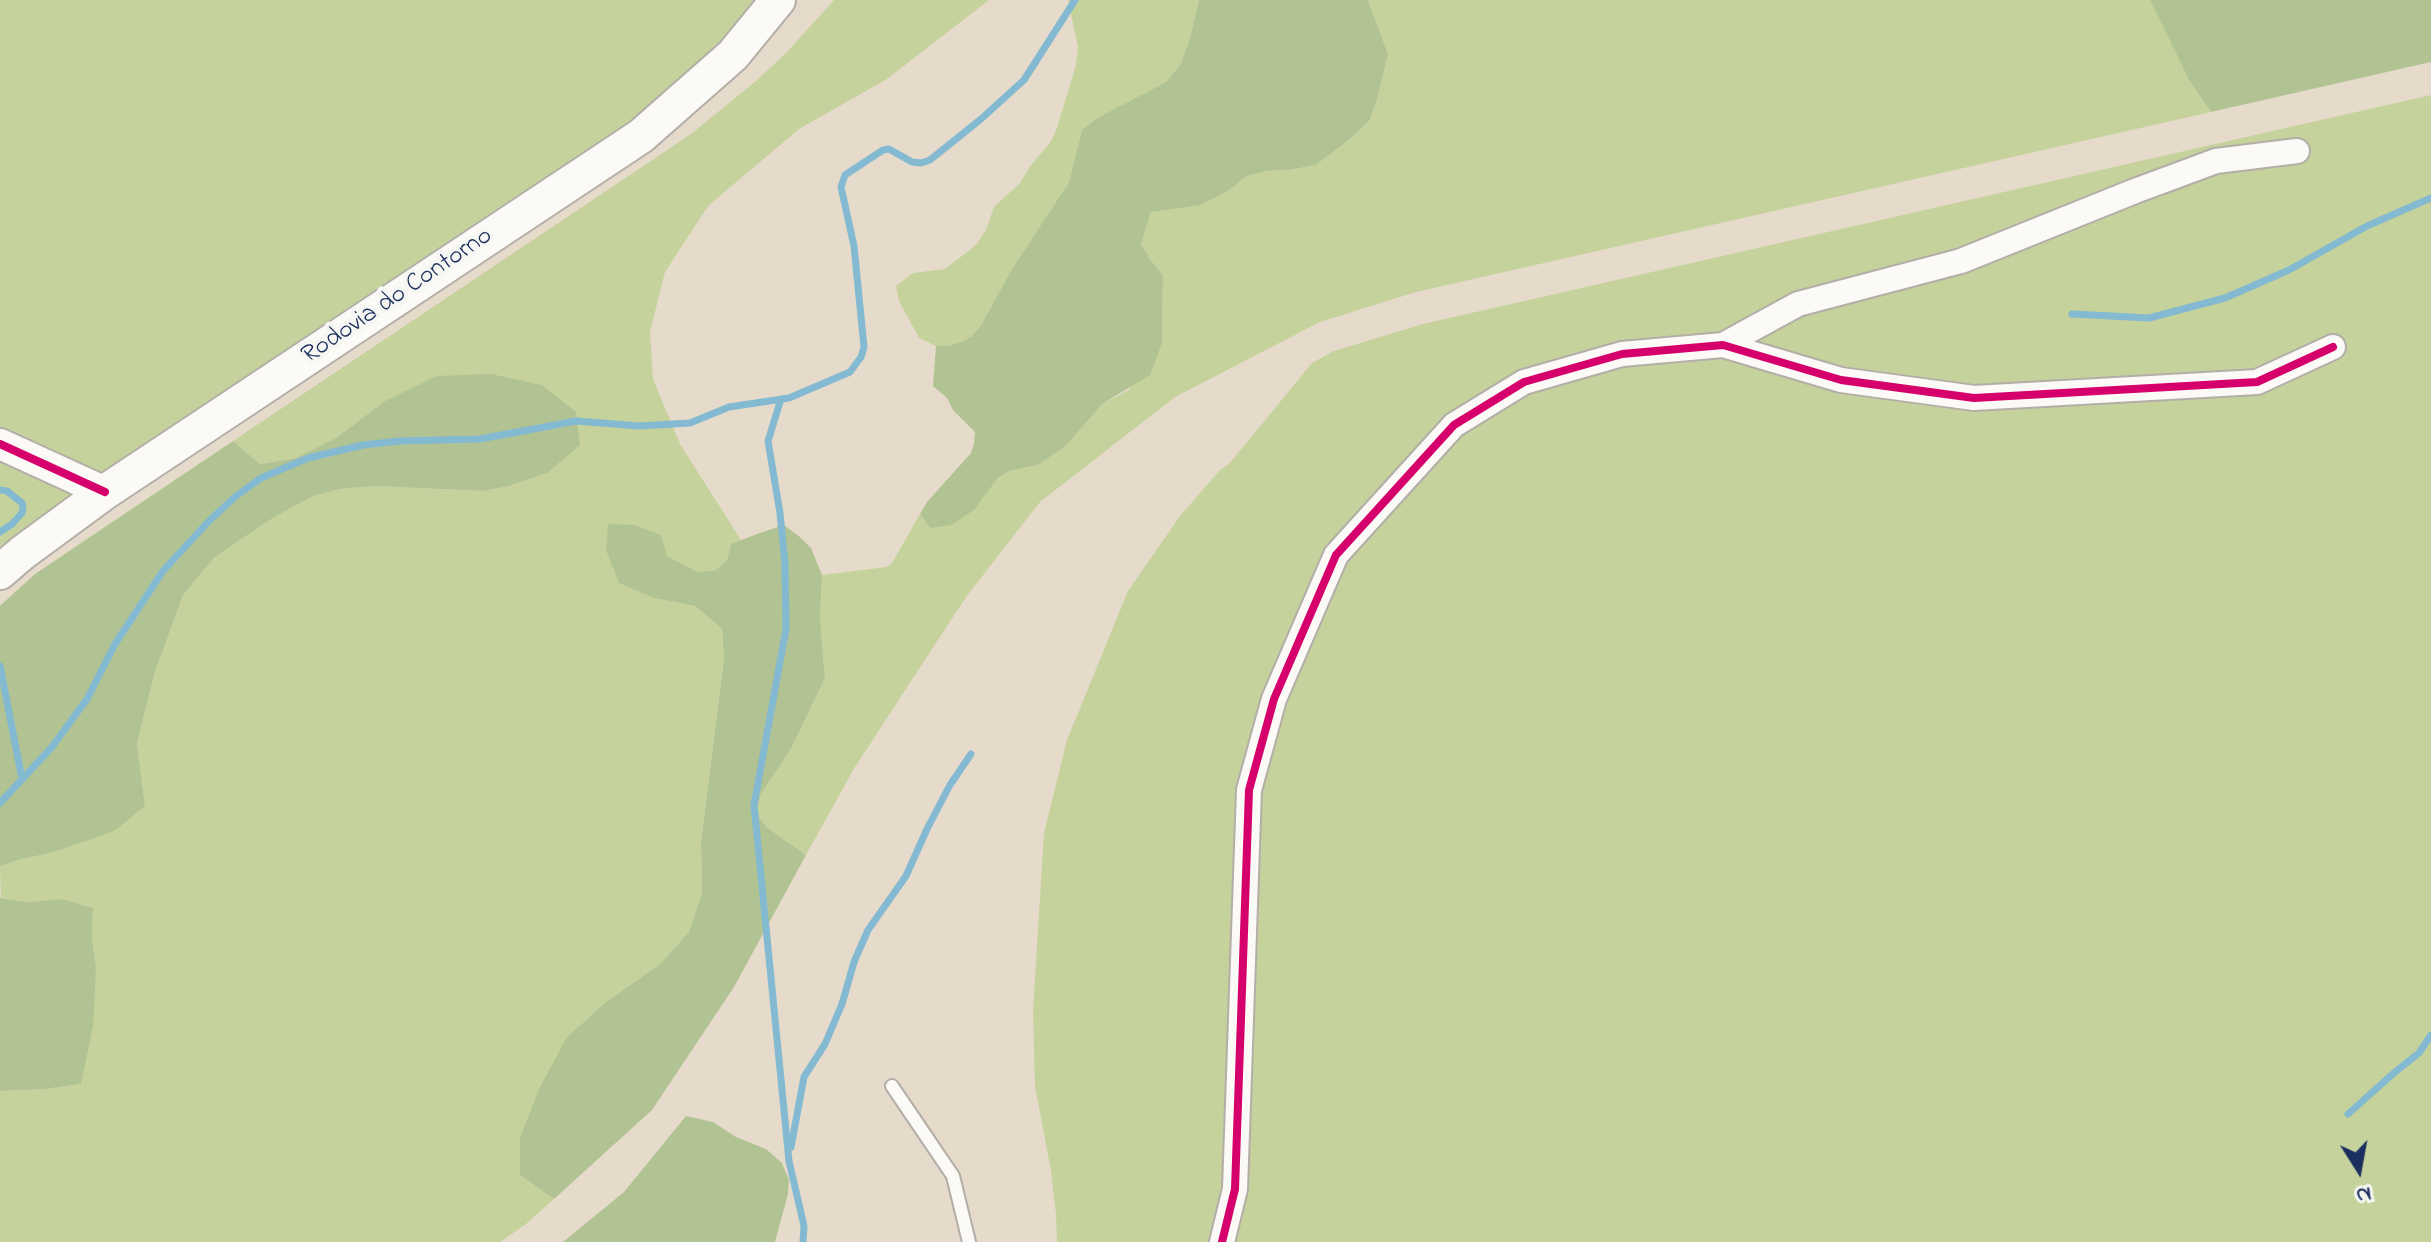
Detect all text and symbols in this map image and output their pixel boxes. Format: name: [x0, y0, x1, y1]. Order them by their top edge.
street label: Rodovia do Contorno: [297, 222, 499, 372]
north arrow: [2319, 1130, 2399, 1210]
text: N: [2353, 1176, 2374, 1211]

